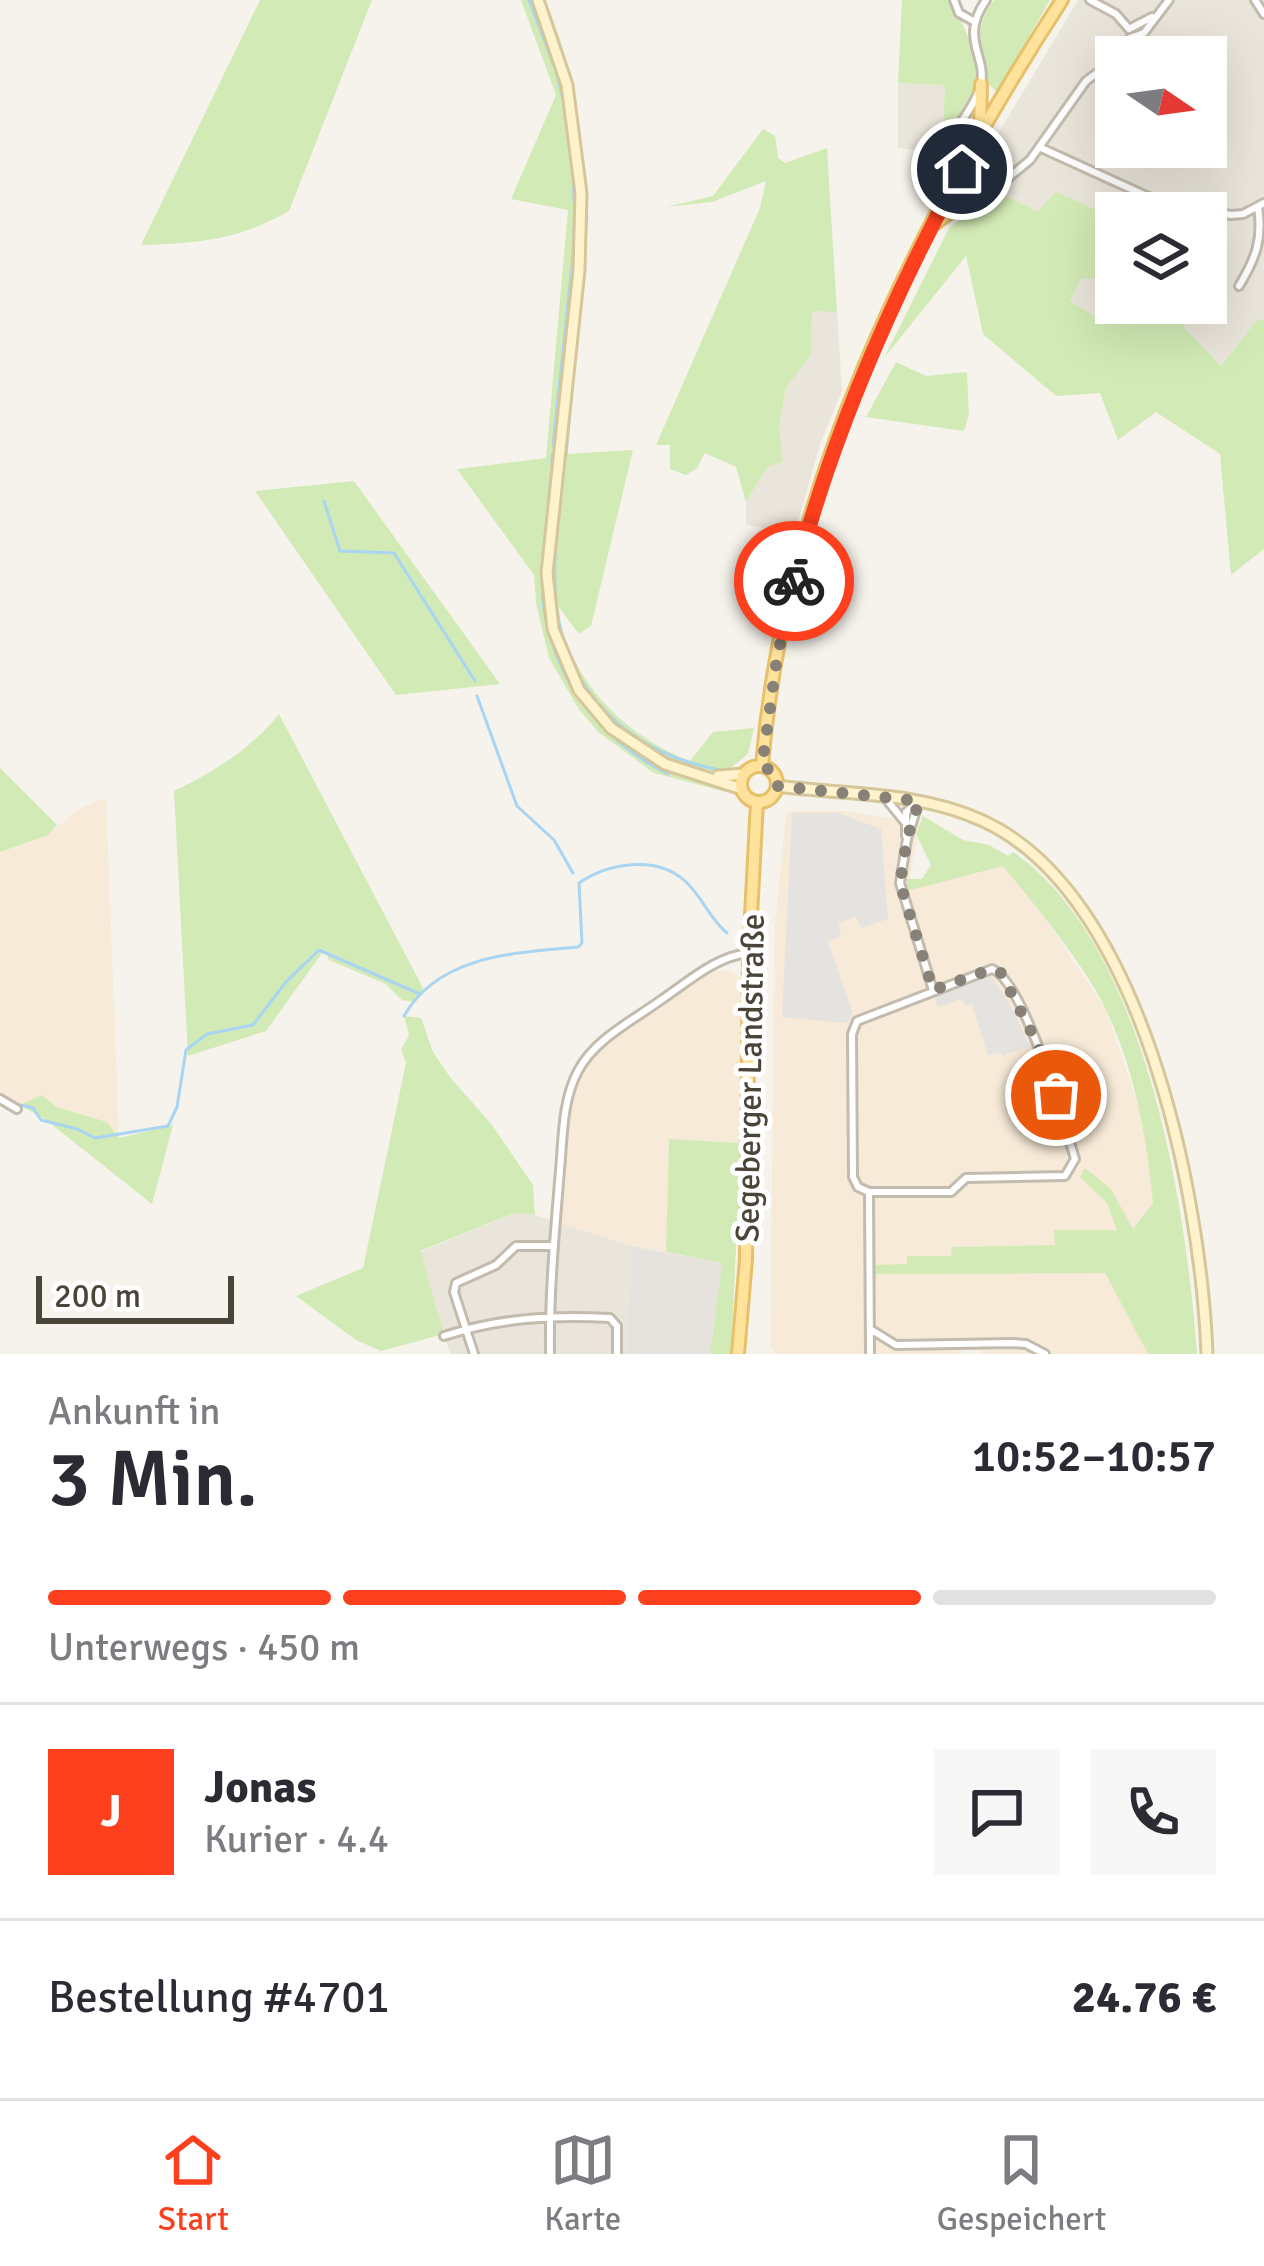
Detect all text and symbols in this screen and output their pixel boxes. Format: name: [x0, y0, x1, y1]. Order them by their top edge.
north arrow: [1095, 36, 1227, 168]
map controls: [1095, 36, 1227, 324]
pin: [911, 118, 1013, 220]
icon: home: [929, 136, 995, 202]
button: layers: [1095, 192, 1227, 324]
courier: [734, 521, 854, 641]
icon: bike: [761, 548, 827, 614]
street label: Segeberger Landstraße: [727, 913, 774, 1243]
pin: [1005, 1044, 1107, 1146]
icon: bag: [1023, 1062, 1089, 1128]
scale bar: [36, 1270, 234, 1323]
text: 200 m: [54, 1276, 141, 1317]
text: Ankunft in: [48, 1387, 221, 1435]
text: 10:52–10:57: [972, 1429, 1216, 1484]
text: 3 Min.: [48, 1432, 258, 1528]
text: Unterwegs · 450 m: [48, 1623, 360, 1671]
button: chat: [934, 1749, 1060, 1875]
button: phone: [1090, 1749, 1216, 1875]
text: Jonas: [204, 1760, 316, 1815]
text: J: [100, 1784, 122, 1839]
text: Kurier · 4.4: [204, 1815, 389, 1863]
text: Bestellung #4701: [48, 1970, 390, 2025]
text: 24.76 €: [1072, 1970, 1216, 2025]
tab: Start: [158, 2127, 229, 2240]
tab: Karte: [544, 2127, 621, 2240]
tab: Gespeichert: [937, 2127, 1106, 2240]

